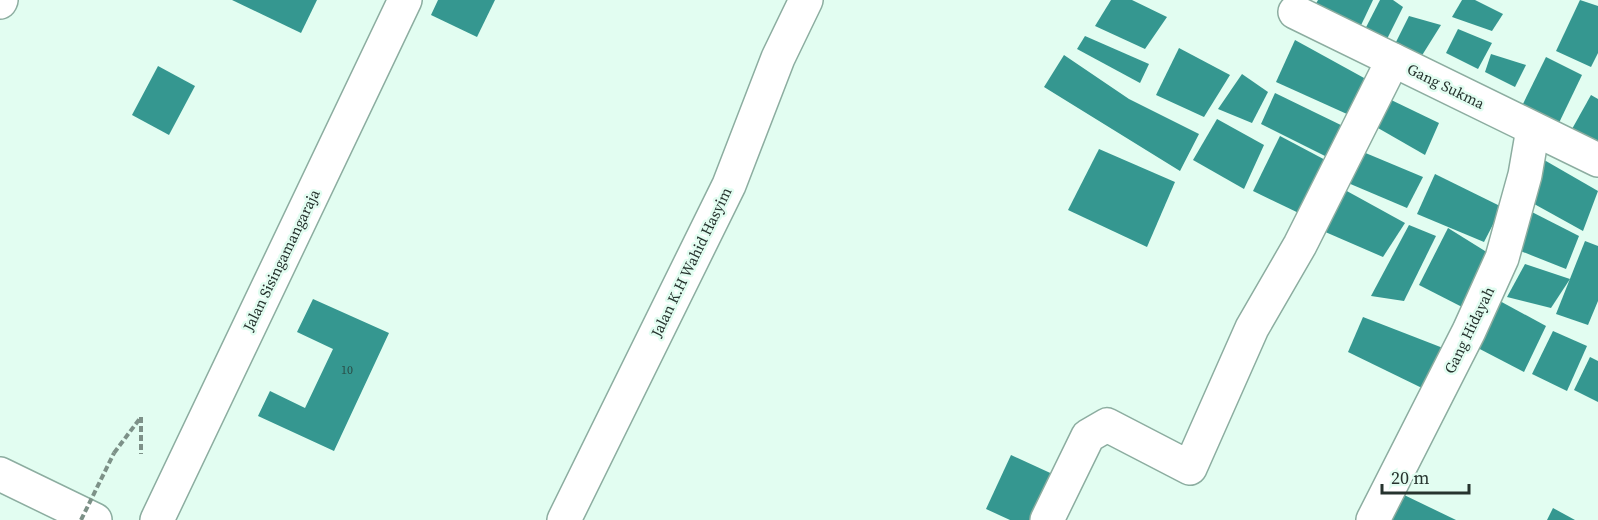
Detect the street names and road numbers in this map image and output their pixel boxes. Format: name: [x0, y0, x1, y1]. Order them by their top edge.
street label: Gang Sukma: [1404, 58, 1489, 114]
street label: Jalan K.H Wahid Hasyim: [645, 183, 737, 341]
street label: Jalan Sisingamangaraja: [237, 185, 325, 335]
street label: Gang Hidayah: [1439, 283, 1499, 377]

